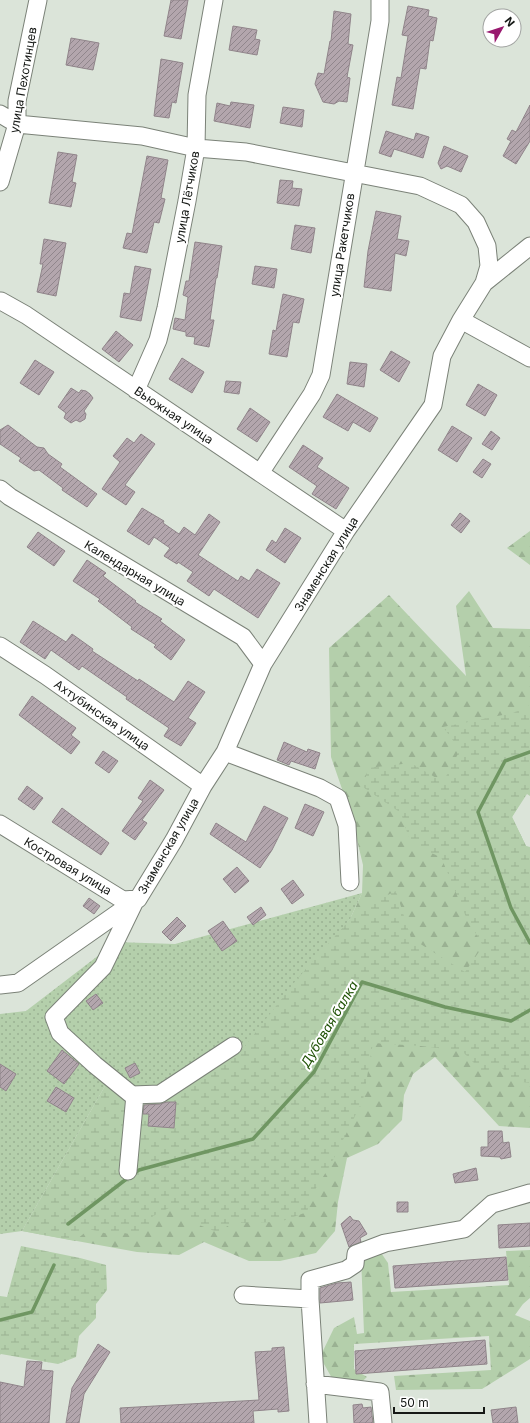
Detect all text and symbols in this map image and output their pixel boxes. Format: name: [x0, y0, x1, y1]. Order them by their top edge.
north arrow: [482, 8, 522, 48]
text: N: [502, 14, 518, 29]
street label: улица Пехотинцев: [6, 26, 40, 134]
street label: улица Лётчиков: [172, 150, 203, 244]
street label: улица Ракетчиков: [326, 192, 358, 298]
street label: Вьюжная улица: [132, 383, 216, 447]
street label: Знаменская улица: [291, 514, 361, 614]
street label: Календарная улица: [82, 537, 188, 609]
street label: Ахтубинская улица: [51, 676, 153, 754]
street label: Знаменская улица: [134, 795, 202, 897]
street label: Костровая улица: [21, 834, 115, 898]
water label: Дубовая балка: [296, 978, 361, 1071]
scale bar: [394, 1389, 484, 1415]
text: 50 m: [400, 1395, 429, 1410]

